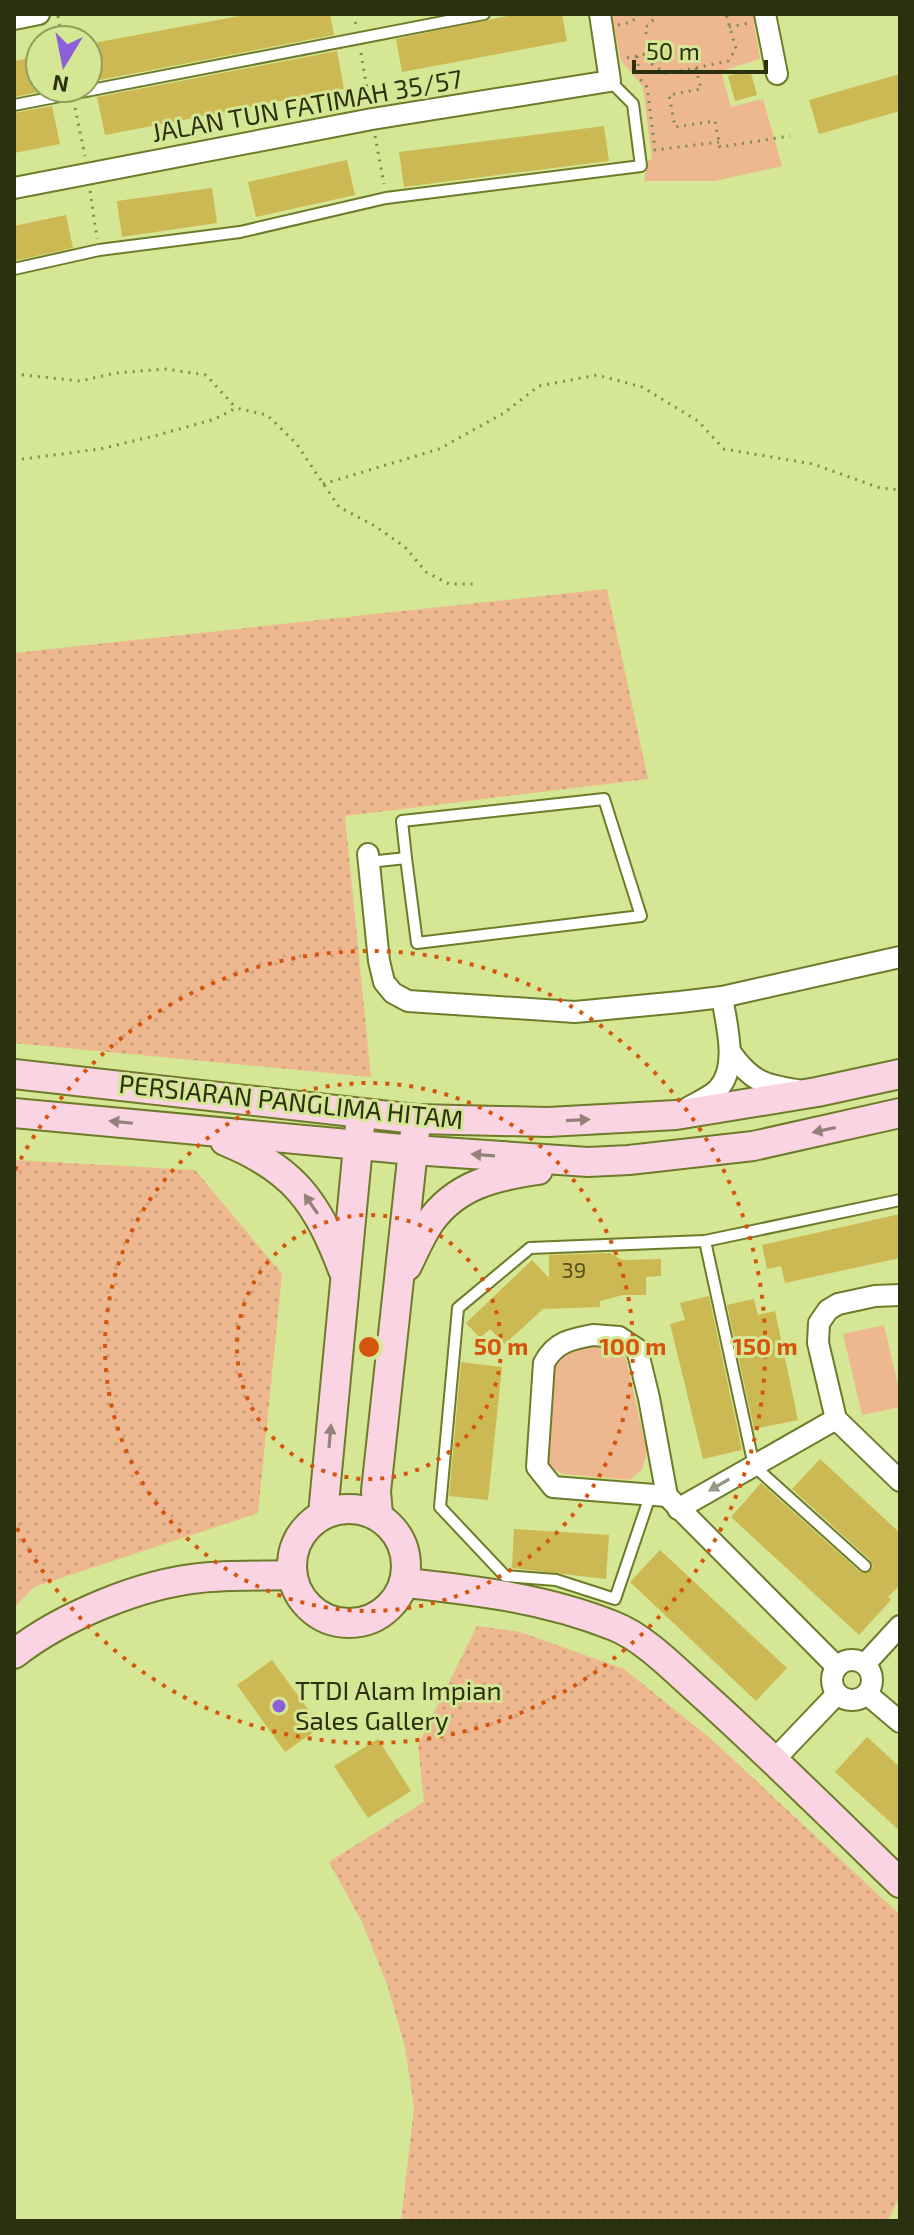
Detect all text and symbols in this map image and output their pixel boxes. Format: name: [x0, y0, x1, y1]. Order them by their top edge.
north arrow: [24, 24, 104, 104]
scale bar: [634, 24, 766, 74]
text: 50 m: [646, 36, 700, 65]
street label: JALAN TUN FATIMAH 35/57: [149, 62, 465, 147]
text: N: [50, 70, 70, 99]
street label: PERSIARAN PANGLIMA HITAM: [117, 1067, 465, 1134]
one-way arrow: [566, 1114, 591, 1127]
one-way arrow: [108, 1116, 133, 1129]
one-way arrow: [811, 1124, 836, 1137]
one-way arrow: [470, 1148, 495, 1161]
one-way arrow: [304, 1194, 319, 1215]
house number: 39: [562, 1256, 586, 1282]
text: 50 m: [474, 1331, 528, 1360]
text: 100 m: [600, 1331, 666, 1360]
text: 150 m: [732, 1331, 798, 1360]
centre of rings: [355, 1333, 383, 1361]
one-way arrow: [324, 1423, 337, 1448]
one-way arrow: [708, 1478, 730, 1492]
place label: TTDI Alam Impian Sales Gallery: [295, 1674, 502, 1735]
marker: TTDI Alam Impian Sales Gallery: [270, 1697, 288, 1715]

